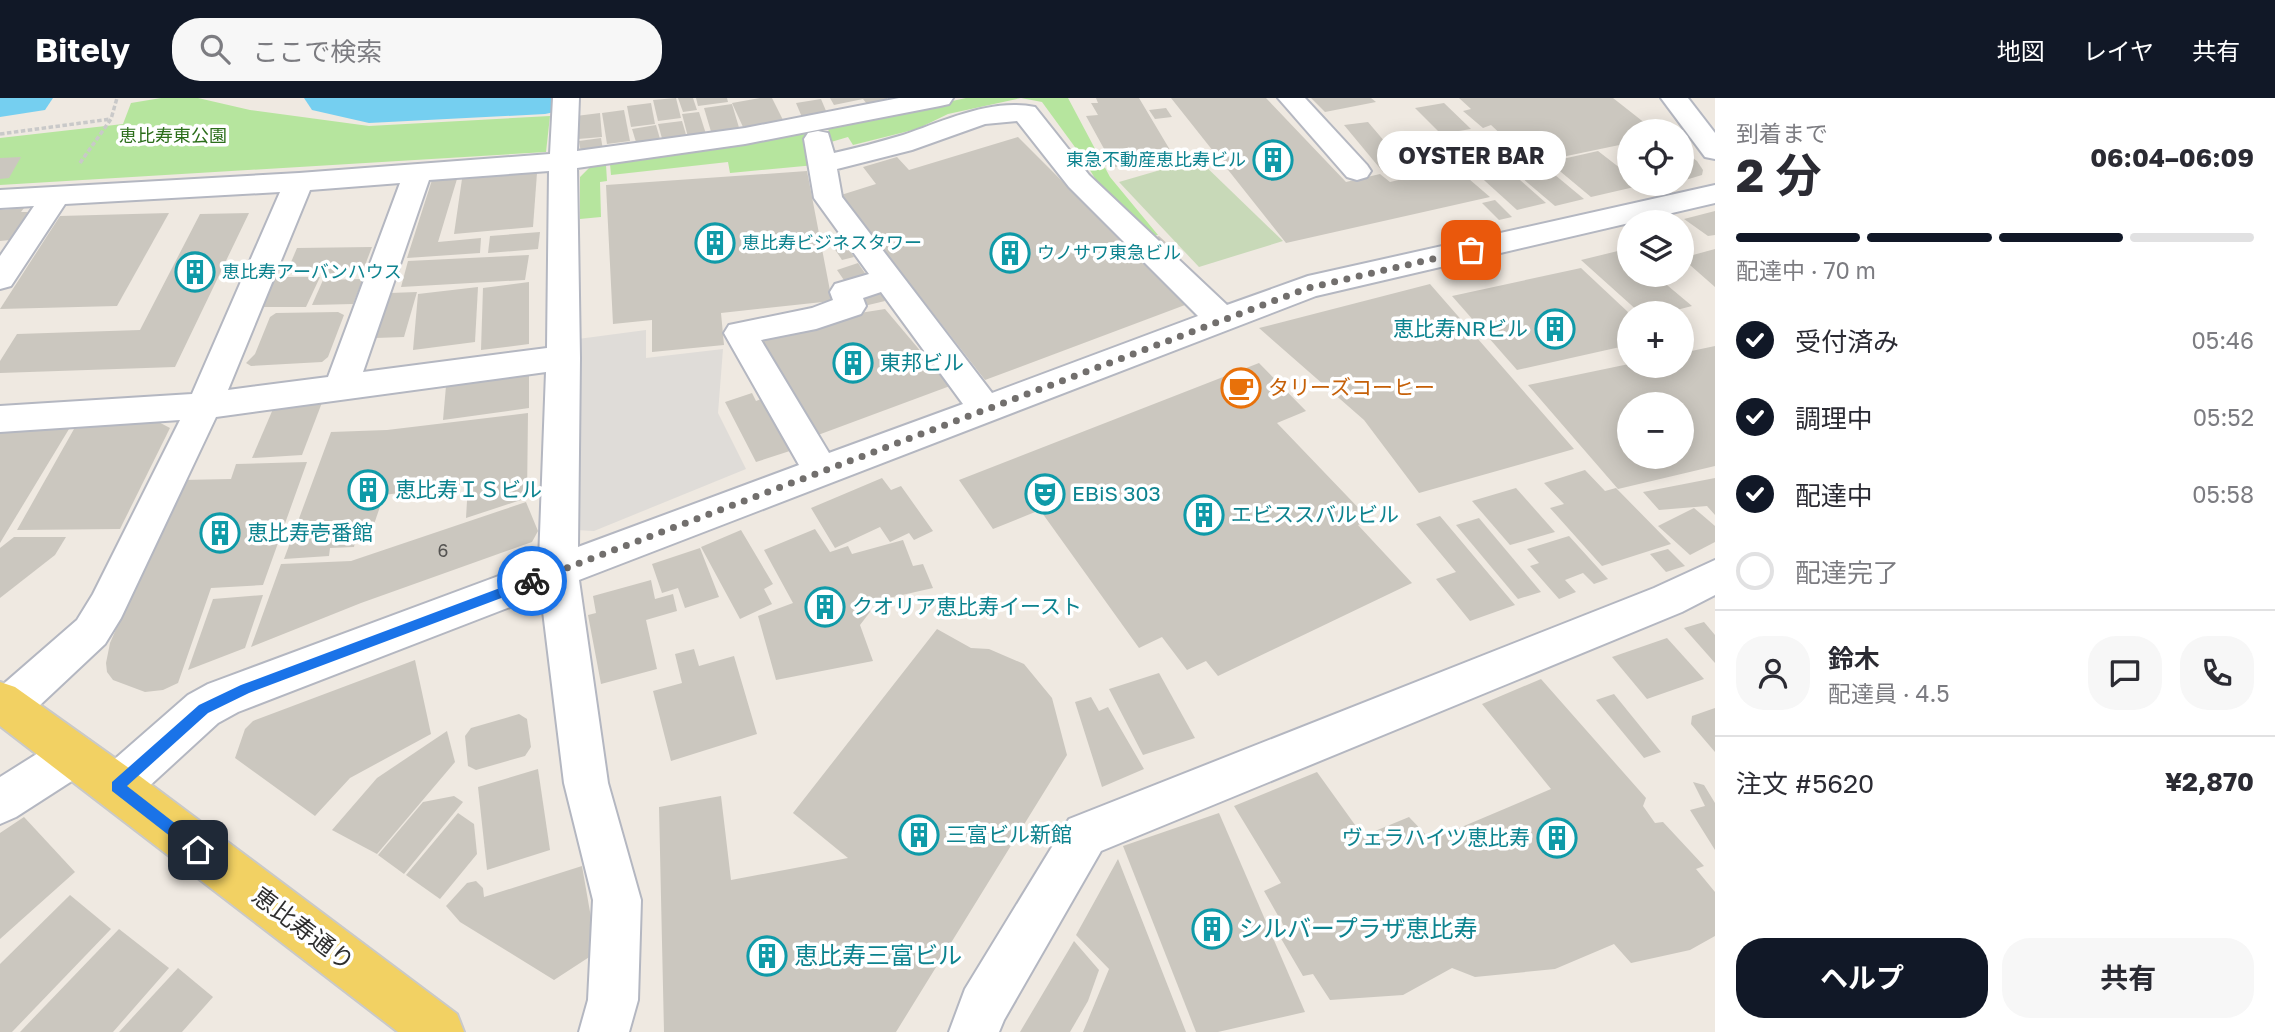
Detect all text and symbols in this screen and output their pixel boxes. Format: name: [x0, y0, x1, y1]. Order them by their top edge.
search box: [172, 18, 662, 81]
text: Bitely: [35, 30, 130, 69]
icon: search: [196, 30, 234, 68]
text: ここで検索: [252, 36, 382, 67]
text: 地図: [1997, 36, 2045, 65]
text: レイヤ: [2083, 36, 2154, 65]
text: 共有: [2192, 36, 2240, 65]
map controls: [1617, 119, 1694, 469]
button: locate: [1617, 119, 1694, 196]
text: 到着まで: [1736, 119, 1828, 147]
park label: 恵比寿東公園: [119, 124, 227, 146]
callout: OYSTER BAR: [1376, 131, 1566, 180]
building icon: 東急不動産恵比寿ビル: [1252, 139, 1294, 181]
text: OYSTER BAR: [1398, 141, 1545, 169]
text: 06:04–06:09: [2090, 142, 2254, 173]
text: 2 分: [1736, 147, 1822, 202]
place label: 東急不動産恵比寿ビル: [1066, 148, 1246, 170]
button: layers: [1617, 210, 1694, 287]
pin: [1441, 220, 1501, 280]
building icon: 恵比寿ビジネスタワー: [694, 222, 736, 264]
place label: 恵比寿ビジネスタワー: [742, 231, 922, 253]
icon: bag: [1452, 231, 1490, 269]
building icon: ウノサワ東急ビル: [989, 232, 1031, 274]
place label: ウノサワ東急ビル: [1037, 241, 1181, 263]
building icon: 恵比寿アーバンハウス: [174, 251, 216, 293]
text: 配達中 · 70 m: [1736, 256, 1876, 284]
place label: 恵比寿アーバンハウス: [222, 260, 402, 282]
button: +: [1617, 301, 1694, 378]
building icon: 恵比寿NRビル: [1534, 308, 1576, 350]
place label: 恵比寿NRビル: [1393, 315, 1528, 341]
icon: check: [1736, 321, 1774, 359]
text: 受付済み: [1795, 326, 1899, 357]
text: 05:46: [2192, 326, 2254, 354]
building icon: 東邦ビル: [832, 342, 874, 384]
place label: 東邦ビル: [880, 349, 964, 375]
cafe icon: タリーズコーヒー: [1220, 367, 1262, 409]
place label: タリーズコーヒー: [1268, 374, 1435, 400]
button: −: [1617, 392, 1694, 469]
icon: check: [1736, 398, 1774, 436]
text: 調理中: [1795, 403, 1873, 434]
text: 05:52: [2193, 403, 2254, 431]
building icon: 恵比寿ＩＳビル: [347, 469, 389, 511]
theatre icon: EBiS 303: [1024, 473, 1066, 515]
icon: check: [1736, 475, 1774, 513]
place label: 恵比寿ＩＳビル: [395, 476, 542, 502]
place label: EBiS 303: [1072, 480, 1161, 506]
text: 配達中: [1795, 480, 1873, 511]
text: 05:58: [2192, 480, 2254, 508]
building icon: エビススバルビル: [1183, 494, 1225, 536]
place label: エビススバルビル: [1231, 501, 1399, 527]
building icon: 恵比寿壱番館: [199, 512, 241, 554]
place label: 恵比寿壱番館: [247, 519, 373, 545]
house number: 6: [438, 539, 448, 561]
courier: [497, 546, 567, 616]
text: 配達完了: [1795, 557, 1899, 588]
icon: bike: [513, 562, 551, 600]
building icon: クオリア恵比寿イースト: [804, 586, 846, 628]
place label: クオリア恵比寿イースト: [852, 593, 1082, 619]
button: person: [1736, 636, 1810, 710]
button: chat: [2088, 636, 2162, 710]
button: phone: [2180, 636, 2254, 710]
text: 鈴木: [1828, 643, 1880, 674]
text: 配達員 · 4.5: [1828, 679, 1950, 707]
text: ¥2,870: [2165, 766, 2254, 797]
text: 注文 #5620: [1736, 768, 1874, 799]
building icon: 三富ビル新館: [898, 814, 940, 856]
building icon: ヴェラハイツ恵比寿: [1536, 817, 1578, 859]
pin: [168, 820, 228, 880]
place label: 三富ビル新館: [946, 821, 1072, 847]
place label: ヴェラハイツ恵比寿: [1342, 824, 1530, 850]
icon: home: [179, 831, 217, 869]
street label: 恵比寿通り: [247, 880, 361, 975]
building icon: シルバープラザ恵比寿: [1191, 908, 1233, 950]
place label: シルバープラザ恵比寿: [1239, 913, 1478, 942]
building icon: 恵比寿三富ビル: [746, 935, 788, 977]
button: ヘルプ: [1736, 938, 1988, 1018]
button: 共有: [2002, 938, 2254, 1018]
place label: 恵比寿三富ビル: [794, 940, 962, 969]

